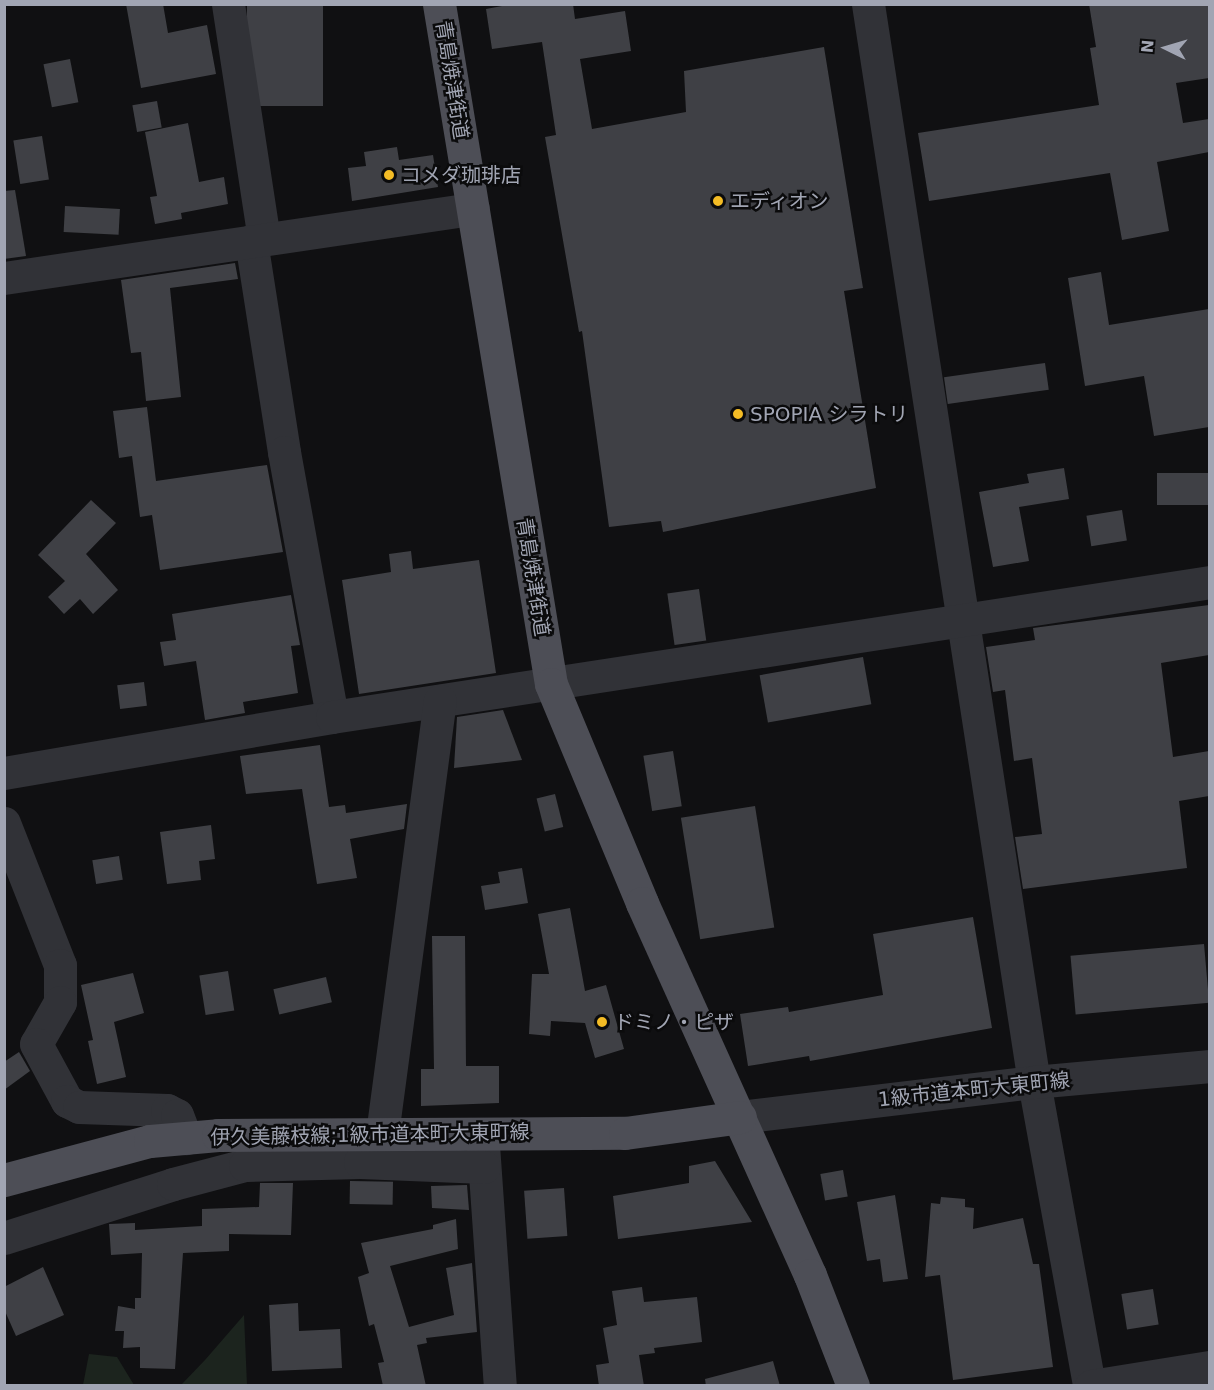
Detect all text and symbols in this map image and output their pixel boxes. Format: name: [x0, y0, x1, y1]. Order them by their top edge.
north arrow: [1136, 18, 1196, 78]
street label: 青島焼津街道: [431, 19, 473, 141]
text: N: [1138, 39, 1158, 54]
place label: コメダ珈琲店: [401, 163, 521, 187]
marker: コメダ珈琲店: [382, 168, 396, 182]
place label: エディオン: [730, 189, 830, 213]
marker: エディオン: [711, 194, 725, 208]
place label: SPOPIA シラトリ: [750, 402, 908, 426]
marker: SPOPIA シラトリ: [731, 407, 745, 421]
street label: 青島焼津街道: [512, 516, 554, 638]
place label: ドミノ・ピザ: [614, 1010, 734, 1034]
marker: ドミノ・ピザ: [595, 1015, 609, 1029]
street label: 1級市道本町大東町線: [877, 1068, 1071, 1112]
street label: 伊久美藤枝線;1級市道本町大東町線: [210, 1120, 530, 1150]

